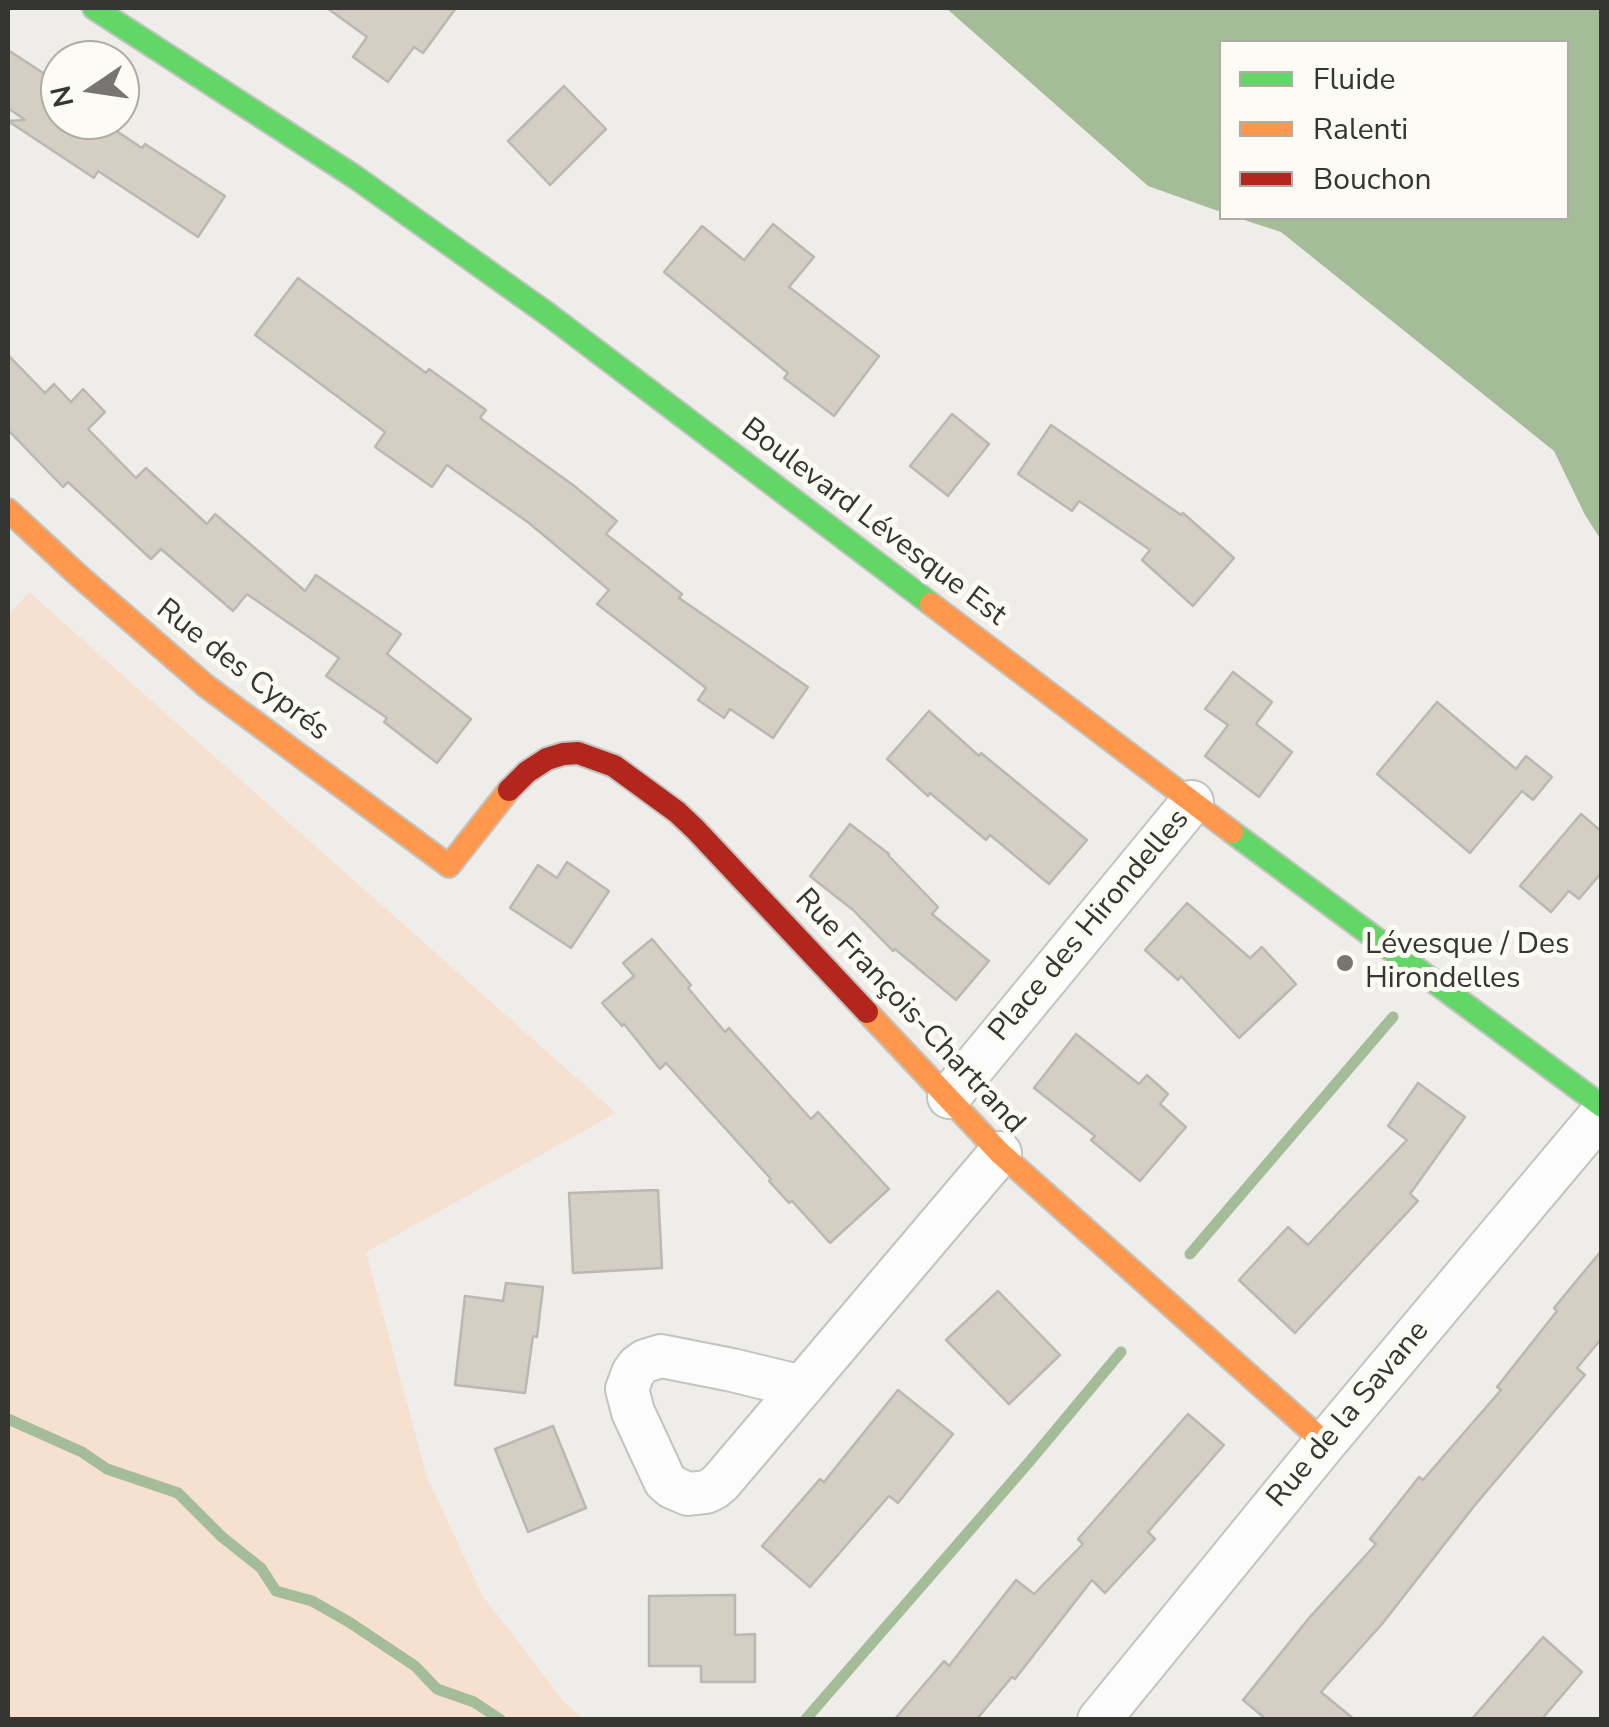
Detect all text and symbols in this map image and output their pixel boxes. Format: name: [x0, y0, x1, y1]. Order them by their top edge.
north arrow: [40, 40, 140, 140]
legend: [1219, 40, 1569, 220]
text: Fluide: [1313, 59, 1396, 100]
text: N: [42, 82, 84, 111]
text: Ralenti: [1313, 109, 1408, 150]
text: Bouchon: [1313, 159, 1431, 200]
street label: Boulevard Lévesque Est: [733, 412, 1013, 634]
street label: Rue des Cyprés: [148, 592, 336, 750]
street label: Place des Hirondelles: [982, 803, 1198, 1049]
street label: Rue François-Chartrand: [786, 882, 1032, 1142]
place label: Lévesque / Des Hirondelles: [1365, 928, 1569, 998]
marker: Lévesque / Des Hirondelles: [1334, 952, 1356, 974]
street label: Rue de la Savane: [1260, 1314, 1438, 1516]

